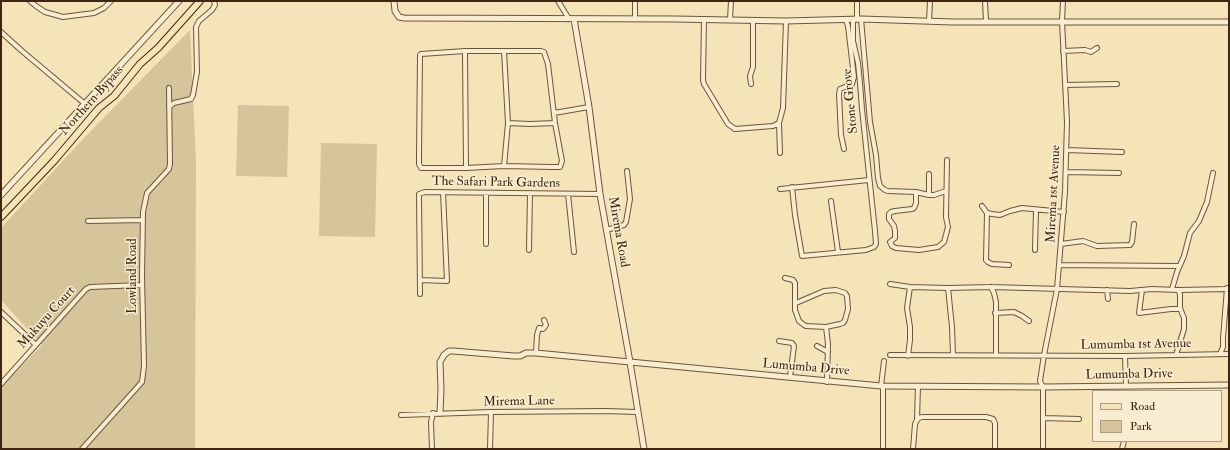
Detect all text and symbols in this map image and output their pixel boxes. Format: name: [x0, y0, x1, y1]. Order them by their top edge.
street label: Northern Bypass: [57, 63, 127, 139]
street label: Stone Grove: [840, 68, 862, 134]
street label: Mirema 1st Avenue: [1044, 145, 1064, 243]
street label: The Safari Park Gardens: [432, 174, 560, 192]
street label: Mirema Road: [604, 195, 632, 269]
street label: Lowland Road: [125, 238, 141, 314]
street label: Mukuyu Court: [15, 284, 79, 352]
street label: Lumumba 1st Avenue: [1080, 336, 1192, 354]
street label: Lumumba Drive: [762, 356, 850, 380]
street label: Lumumba Drive: [1085, 366, 1173, 384]
legend: [1092, 390, 1222, 442]
street label: Mirema Lane: [483, 394, 555, 410]
text: Road: [1130, 399, 1155, 414]
text: Park: [1130, 419, 1152, 434]

